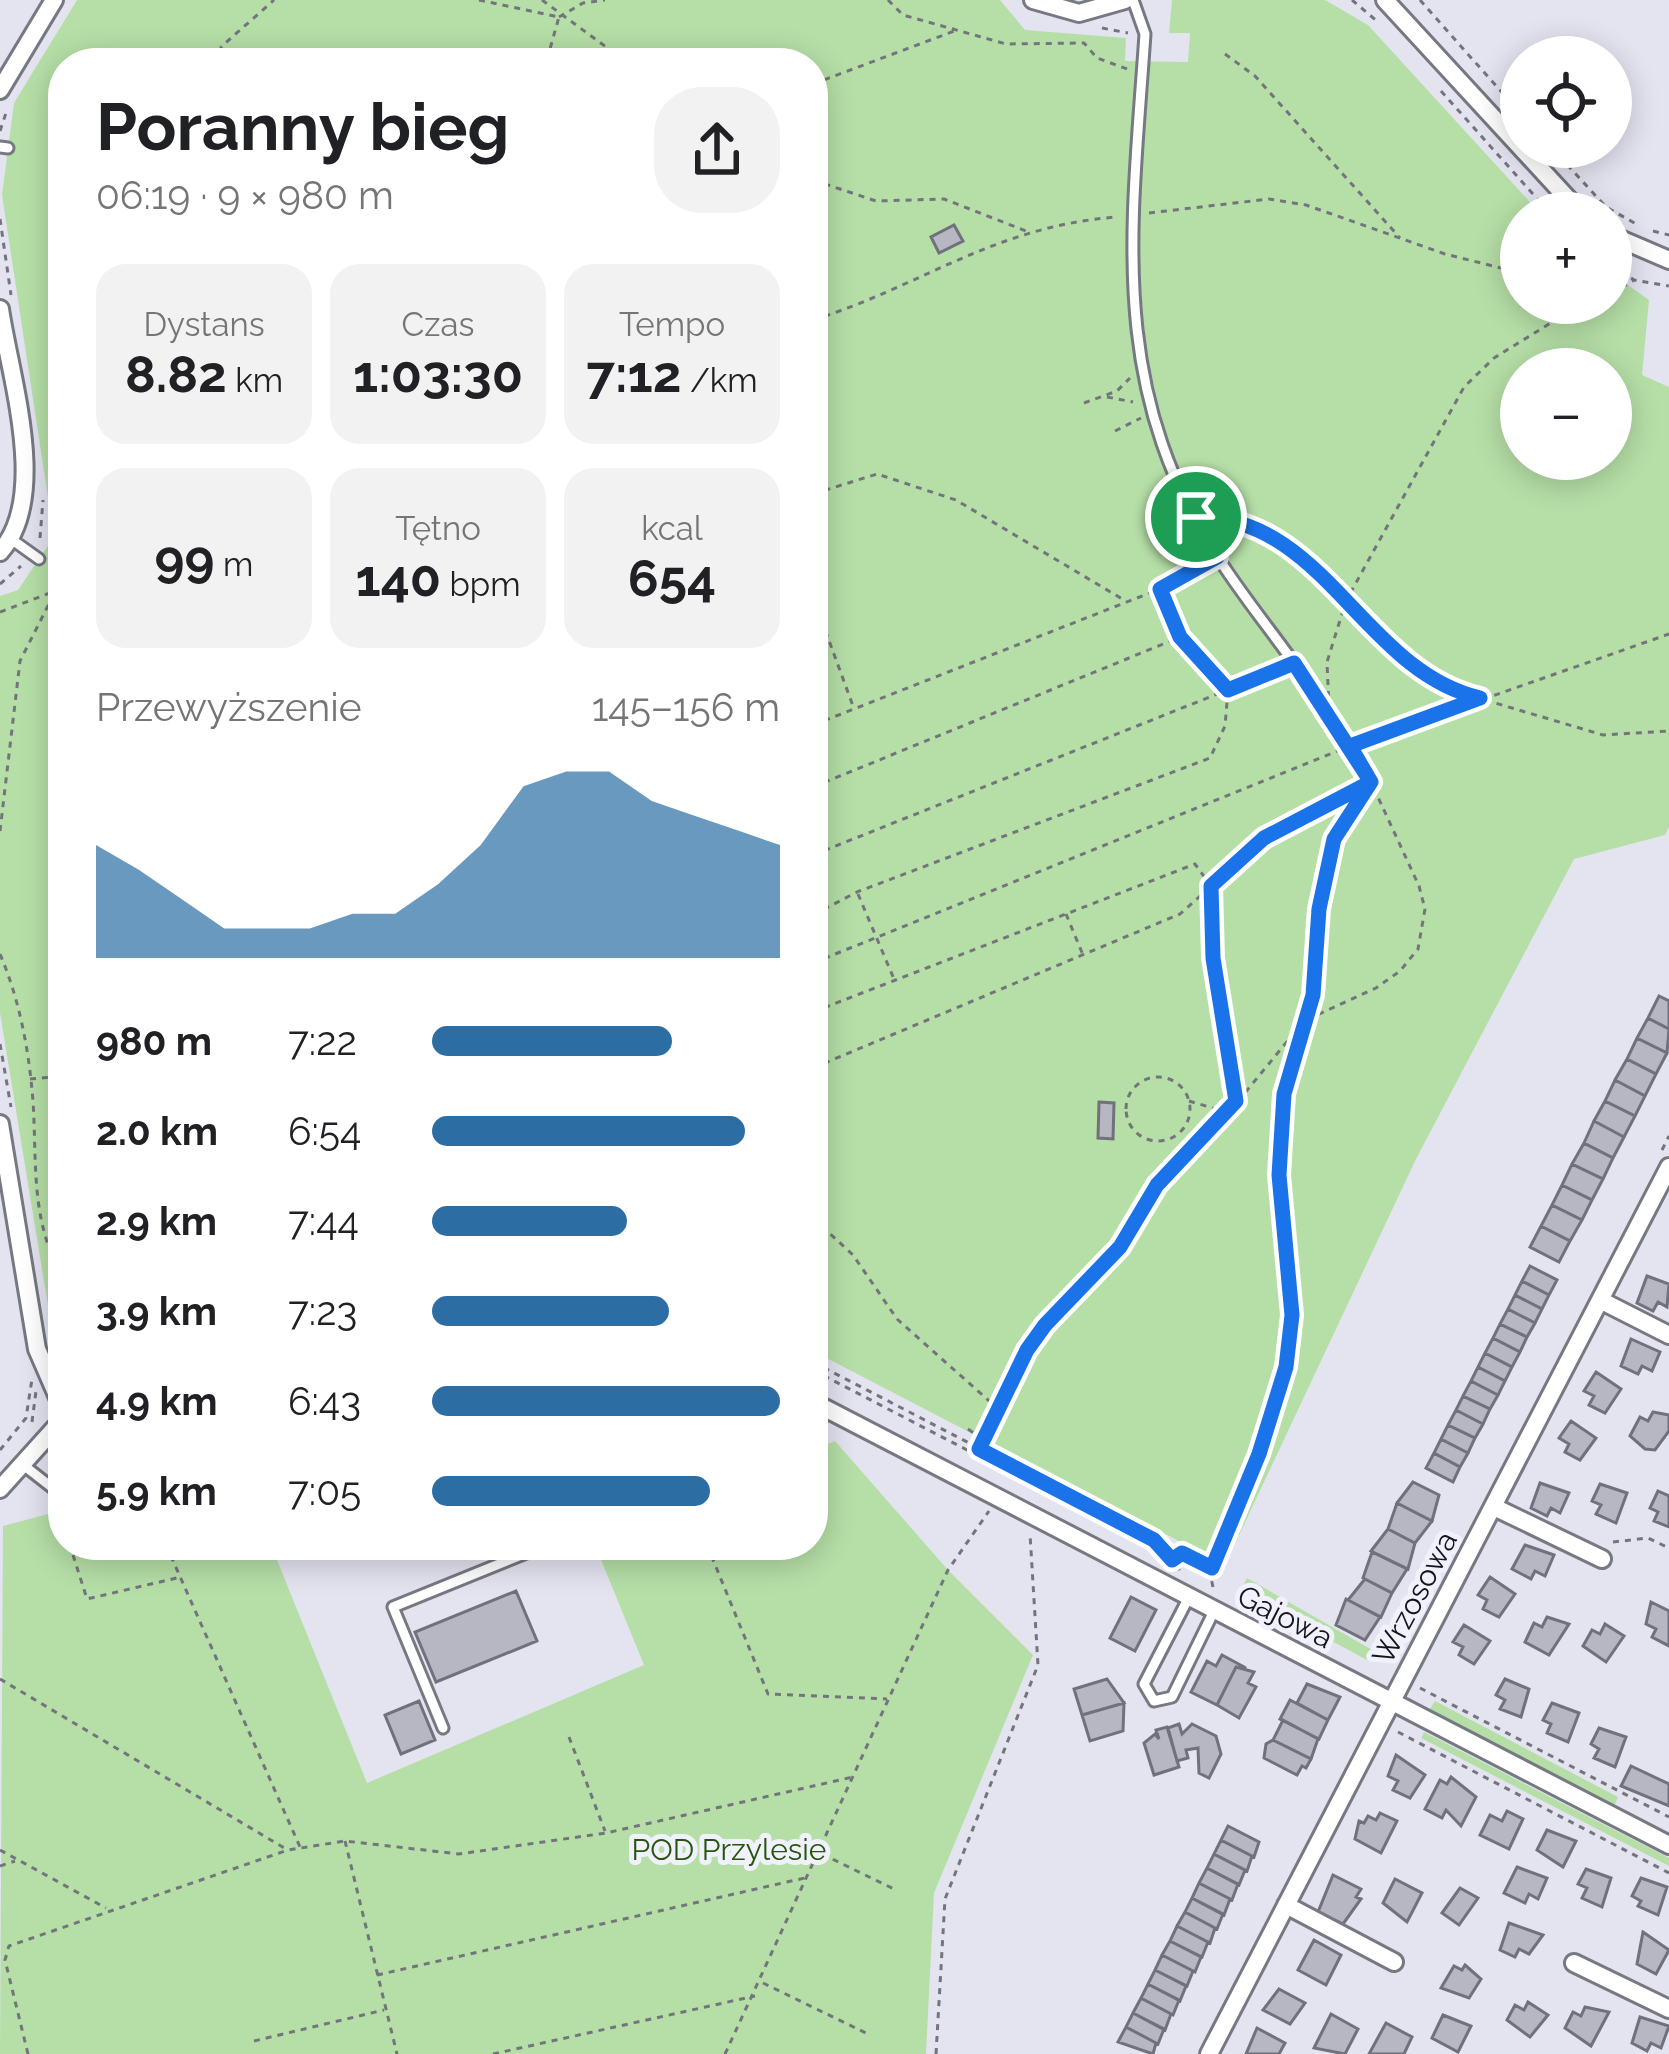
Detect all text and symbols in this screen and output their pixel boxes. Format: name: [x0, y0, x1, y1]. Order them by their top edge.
map controls: [1500, 36, 1632, 480]
button: locate: [1500, 36, 1632, 168]
button: share: [654, 87, 780, 213]
text: Poranny bieg: [96, 88, 509, 165]
text: 06:19 · 9 × 980 m: [96, 172, 394, 218]
button: +: [1500, 192, 1632, 324]
text: Dystans: [143, 305, 265, 344]
text: Czas: [402, 305, 474, 344]
text: Tempo: [619, 305, 725, 344]
text: 8.82: [125, 344, 227, 404]
text: 1:03:30: [353, 344, 523, 404]
text: 7:12: [586, 344, 682, 404]
button: −: [1500, 348, 1632, 480]
text: km: [227, 361, 283, 400]
text: /km: [682, 361, 758, 400]
pin: [1145, 466, 1247, 568]
icon: arrive: [1163, 484, 1229, 550]
text: Tętno: [395, 509, 481, 548]
text: kcal: [641, 509, 703, 548]
text: 99: [155, 528, 215, 588]
text: m: [215, 545, 253, 584]
text: 140: [355, 548, 441, 608]
text: 654: [628, 548, 716, 608]
text: bpm: [441, 565, 521, 604]
text: Przewyższenie: [96, 684, 362, 730]
text: 145–156 m: [592, 684, 780, 730]
text: 980 m: [96, 1018, 212, 1064]
text: 7:22: [288, 1018, 357, 1064]
text: 2.0 km: [96, 1108, 218, 1154]
text: 6:54: [288, 1108, 361, 1154]
text: 2.9 km: [96, 1198, 217, 1244]
text: 7:44: [288, 1198, 359, 1244]
text: 3.9 km: [96, 1288, 217, 1334]
text: 7:23: [288, 1288, 357, 1334]
text: 4.9 km: [96, 1378, 217, 1424]
text: 6:43: [288, 1378, 361, 1424]
text: 5.9 km: [96, 1468, 217, 1514]
text: 7:05: [288, 1468, 361, 1514]
street label: Wrzosowa: [1365, 1525, 1464, 1670]
street label: Gajowa: [1232, 1578, 1339, 1655]
park label: POD Przylesie: [632, 1832, 826, 1867]

